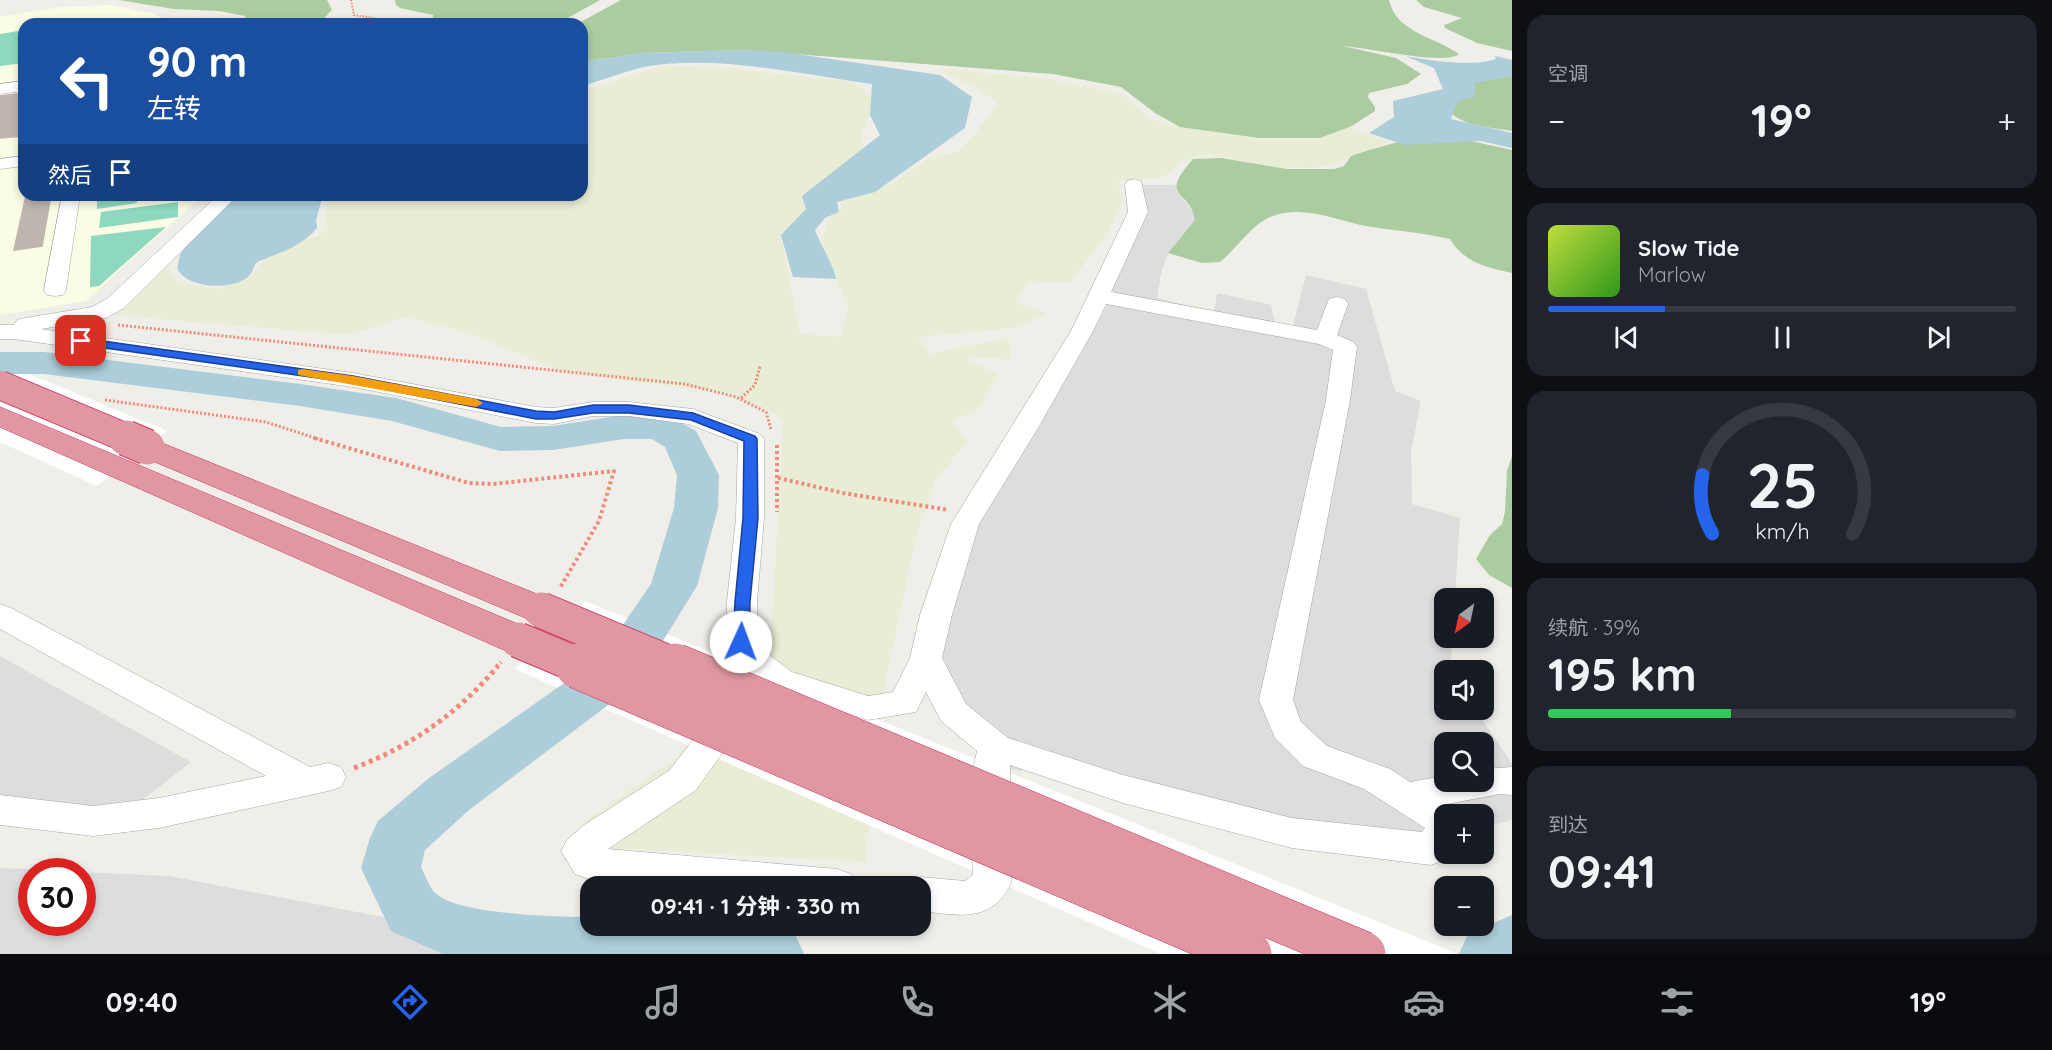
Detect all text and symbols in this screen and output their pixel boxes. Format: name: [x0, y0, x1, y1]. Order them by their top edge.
text: 90 m: [147, 35, 247, 88]
icon: left: [48, 42, 126, 120]
text: 空调: [1548, 61, 1588, 86]
text: 左转: [147, 91, 201, 125]
text: 19°: [1751, 92, 1812, 148]
text: −: [1548, 100, 1565, 141]
text: +: [1997, 100, 2016, 141]
icon: arrive: [104, 156, 137, 189]
text: 然后: [48, 161, 92, 189]
text: Slow Tide: [1638, 234, 1739, 262]
text: Marlow: [1638, 262, 1706, 287]
pin: [55, 315, 106, 366]
icon: previous: [1610, 321, 1643, 354]
icon: pause: [1766, 321, 1799, 354]
icon: next: [1922, 321, 1955, 354]
icon: arrive: [64, 324, 97, 357]
text: 25: [1746, 446, 1818, 524]
text: km/h: [1755, 518, 1809, 544]
north arrow: [1434, 588, 1494, 648]
map controls: [1434, 588, 1494, 936]
position arrow: [709, 610, 773, 674]
text: 续航 · 39%: [1548, 615, 1640, 640]
text: 195 km: [1548, 646, 1697, 702]
button: sound: [1434, 660, 1494, 720]
button: search: [1434, 732, 1494, 792]
button: +: [1434, 804, 1494, 864]
text: 到达: [1548, 812, 1588, 837]
text: 09:41: [1548, 843, 1656, 899]
speed limit sign: 30: [18, 858, 96, 936]
button: −: [1434, 876, 1494, 936]
text: 09:41 · 1 分钟 · 330 m: [651, 892, 860, 920]
icon: directions: [389, 981, 431, 1023]
icon: music: [642, 981, 684, 1023]
icon: phone: [896, 981, 938, 1023]
icon: climate: [1149, 981, 1191, 1023]
icon: car: [1403, 981, 1445, 1023]
icon: filters: [1656, 981, 1698, 1023]
text: 09:40: [106, 985, 177, 1019]
text: 19°: [1910, 985, 1946, 1019]

